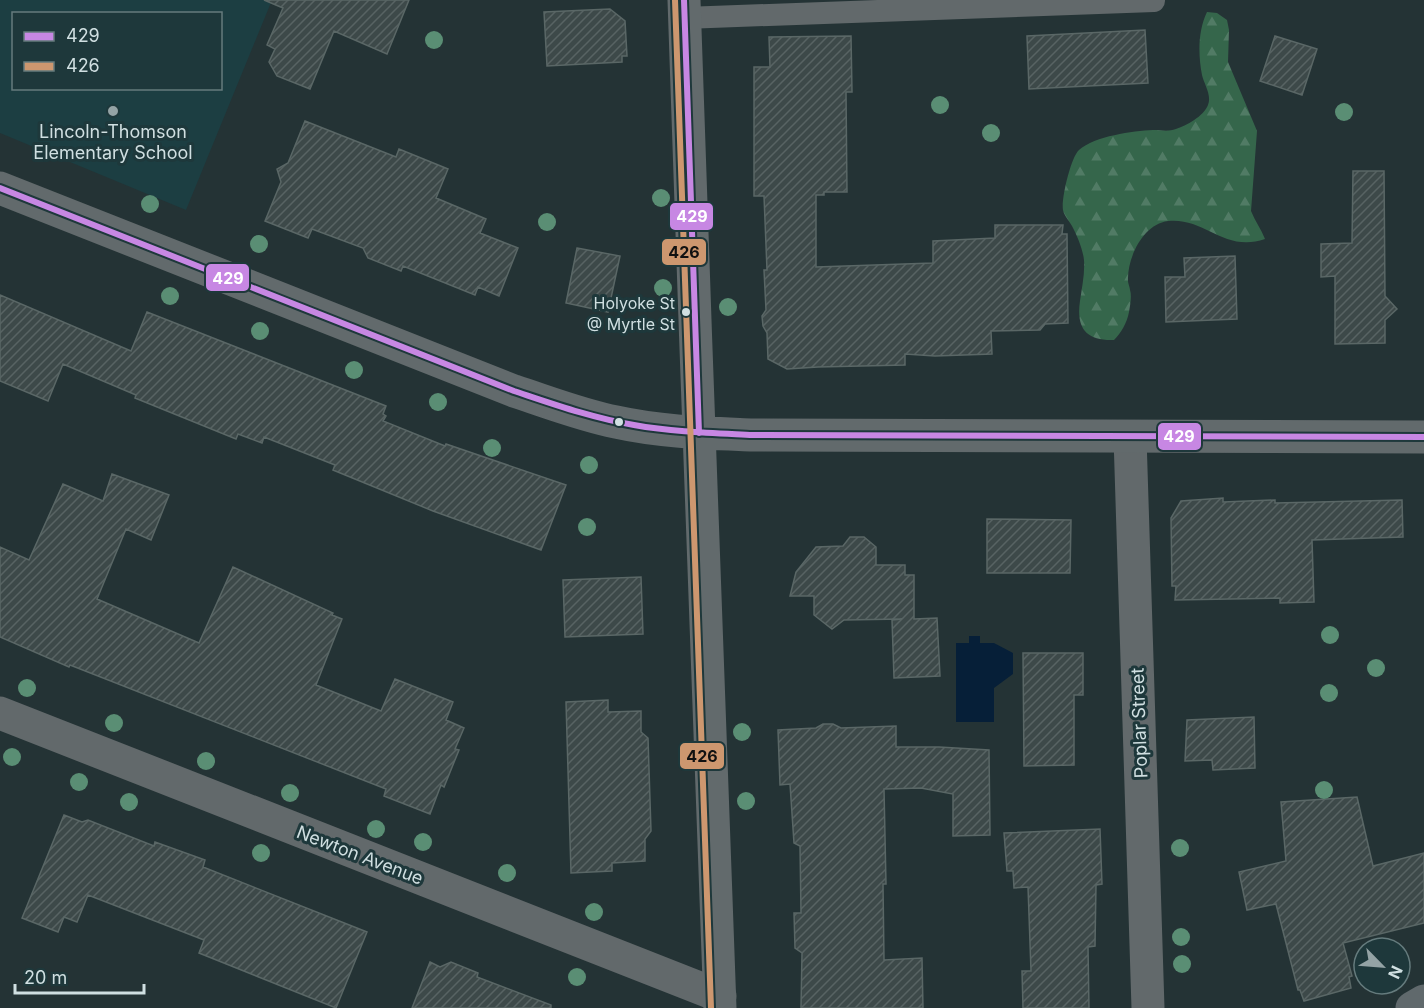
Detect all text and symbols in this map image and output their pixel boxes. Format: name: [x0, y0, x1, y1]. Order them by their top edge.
legend: [12, 12, 222, 90]
text: 429: [66, 25, 100, 46]
text: 426: [66, 55, 100, 76]
marker: Lincoln-Thomson Elementary School: [106, 104, 120, 118]
place label: Lincoln-Thomson Elementary School: [33, 121, 193, 163]
line badge: 429: [669, 202, 714, 231]
text: 429: [676, 206, 708, 226]
line badge: 426: [661, 238, 707, 266]
text: 426: [668, 242, 700, 262]
line badge: 429: [205, 263, 250, 292]
text: 429: [212, 268, 244, 288]
place label: Holyoke St @ Myrtle St: [587, 293, 675, 334]
marker: Holyoke St @ Myrtle St: [680, 306, 692, 318]
unlabelled marker: [613, 416, 625, 428]
line badge: 429: [1157, 422, 1202, 451]
text: 429: [1163, 426, 1195, 446]
street label: Poplar Street: [1127, 667, 1151, 778]
line badge: 426: [679, 742, 725, 770]
text: 426: [686, 746, 718, 766]
street label: Newton Avenue: [294, 821, 426, 889]
north arrow: [1352, 936, 1412, 996]
scale bar: [15, 957, 144, 995]
text: N: [1384, 963, 1407, 982]
text: 20 m: [24, 967, 67, 988]

